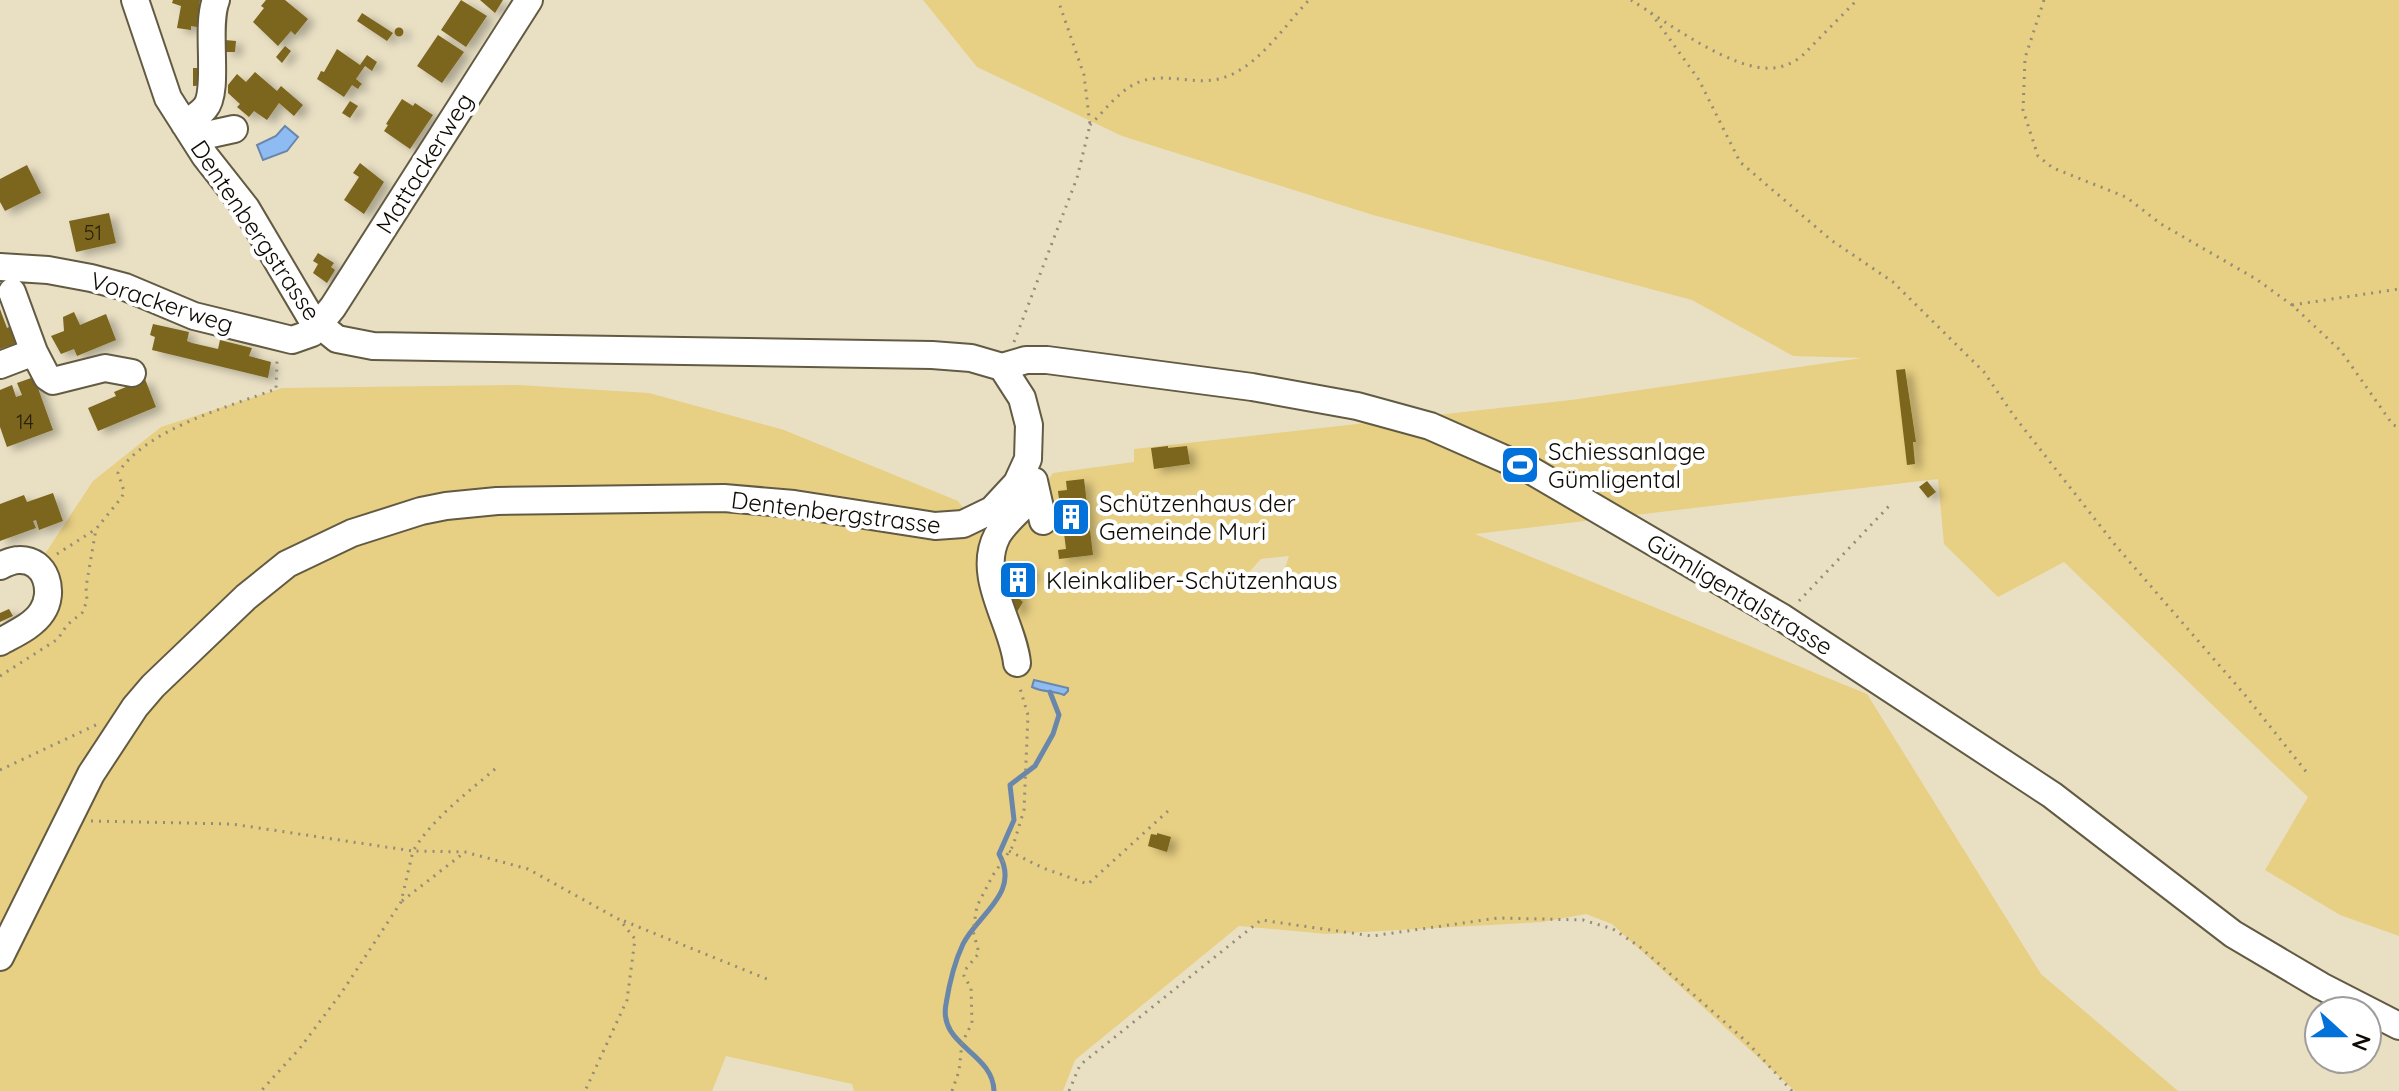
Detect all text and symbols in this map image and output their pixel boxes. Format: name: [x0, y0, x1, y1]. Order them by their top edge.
street label: Mattackerweg: [369, 87, 479, 239]
street label: Dentenbergstrasse: [185, 134, 327, 326]
house number: 51: [84, 220, 102, 245]
street label: Vorackerweg: [87, 265, 237, 339]
house number: 14: [16, 409, 34, 434]
place label: Schiessanlage Gümligental: [1548, 436, 1706, 494]
sports icon: Schiessanlage Gümligental: [1499, 444, 1541, 486]
street label: Dentenbergstrasse: [729, 484, 943, 540]
place label: Schützenhaus der Gemeinde Muri: [1099, 488, 1296, 546]
building icon: Schützenhaus der Gemeinde Muri: [1050, 496, 1092, 538]
street label: Gümligentalstrasse: [1641, 527, 1839, 661]
building icon: Kleinkaliber-Schützenhaus: [997, 559, 1039, 601]
place label: Kleinkaliber-Schützenhaus: [1046, 565, 1338, 595]
north arrow: [2303, 995, 2383, 1075]
text: N: [2346, 1030, 2378, 1055]

